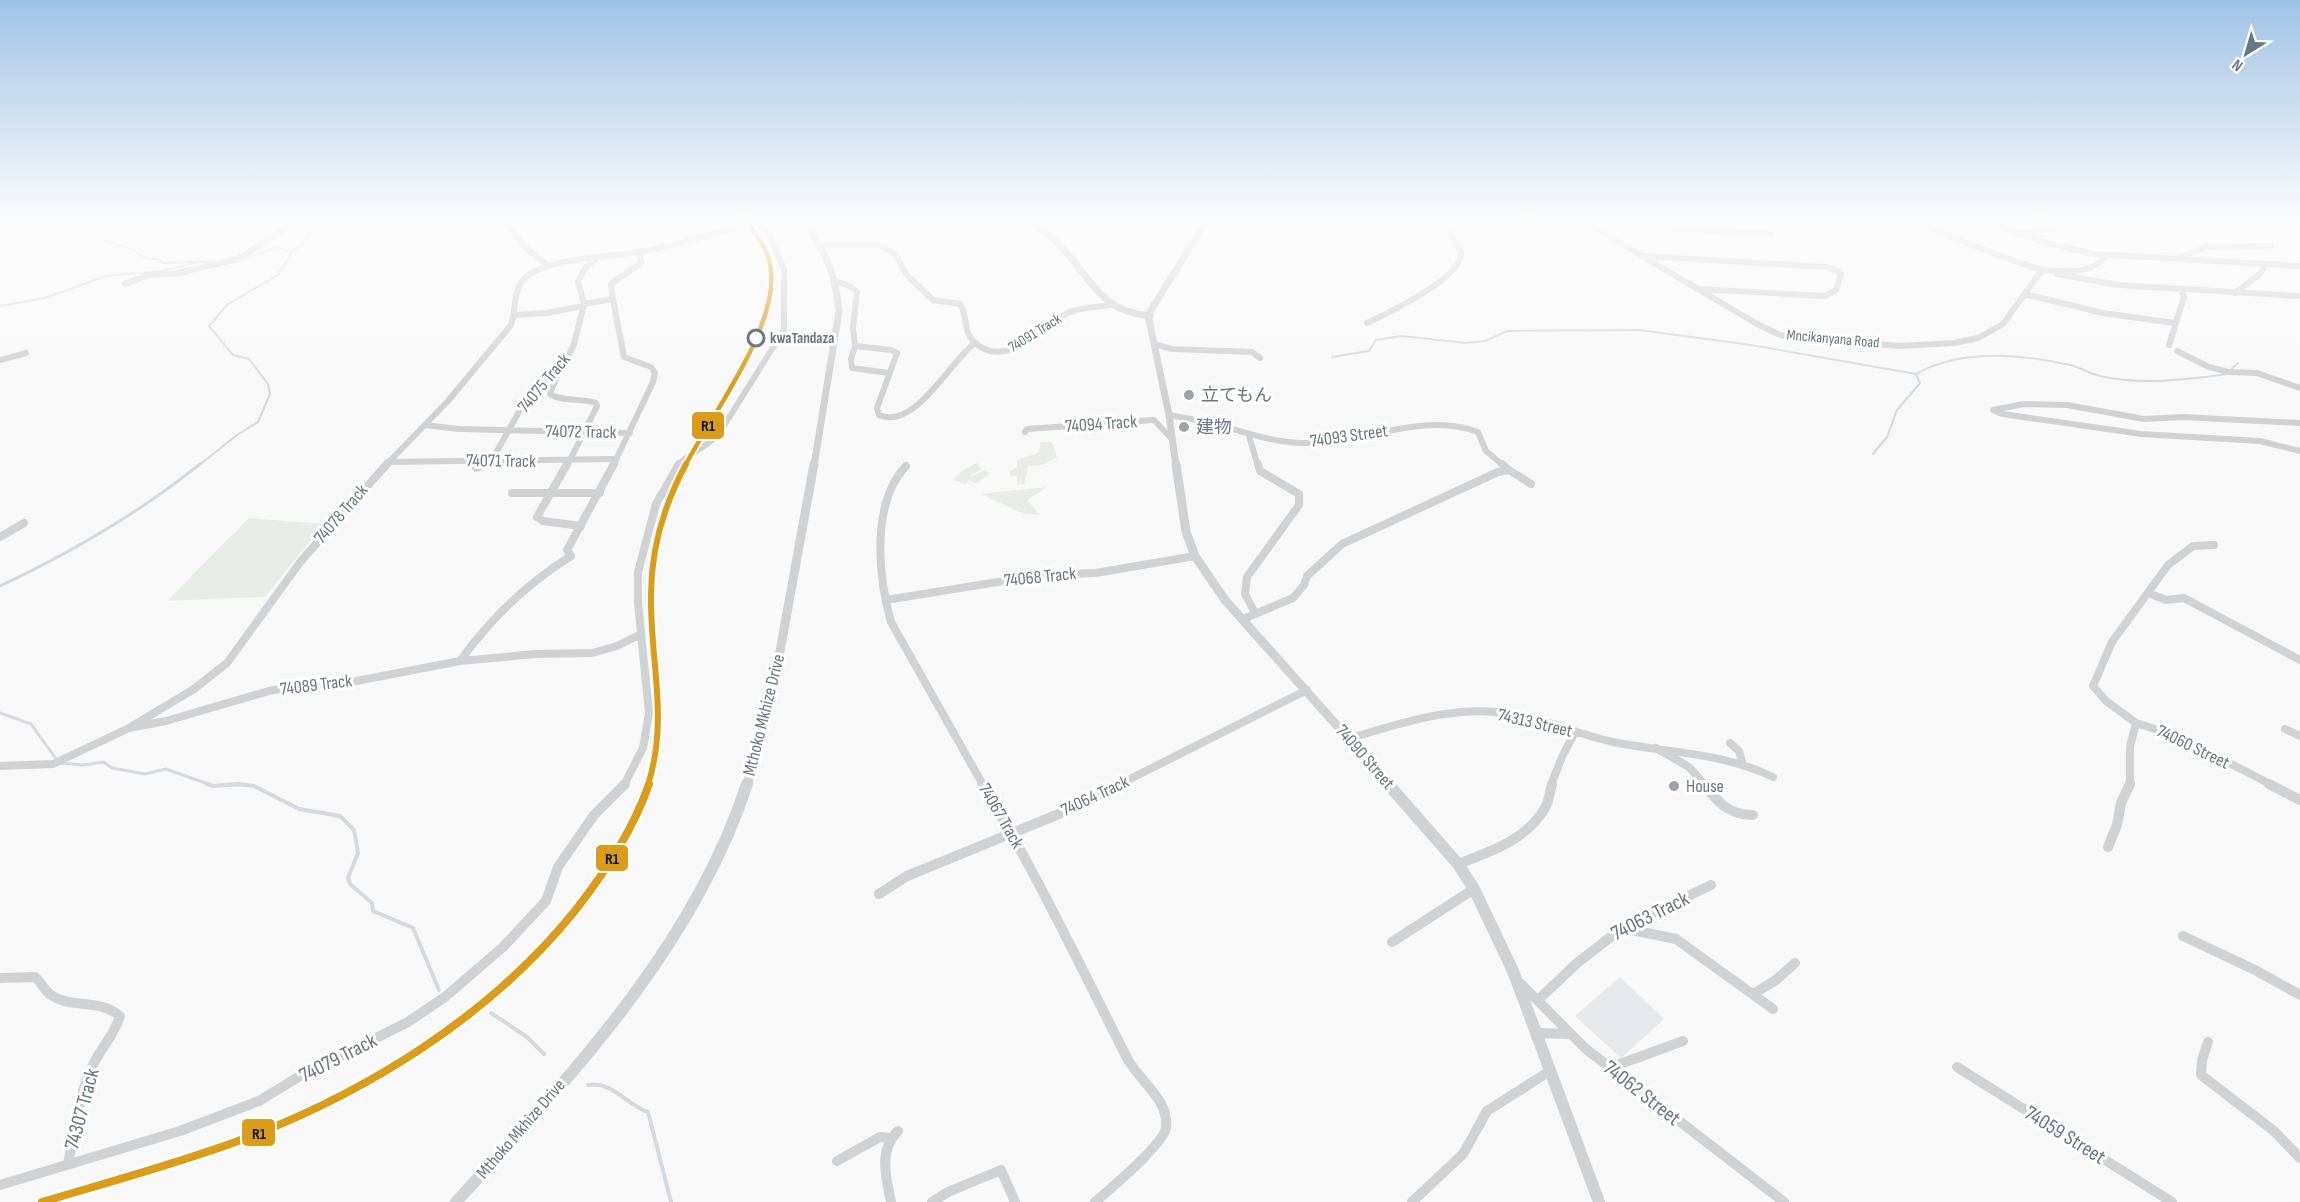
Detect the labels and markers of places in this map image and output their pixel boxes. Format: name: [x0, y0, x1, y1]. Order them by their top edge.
marker: kwaTandaza: [747, 329, 765, 347]
place label: kwaTandaza: [770, 329, 834, 348]
place label: 立てもん: [1201, 385, 1272, 406]
marker: 立てもん: [1182, 388, 1196, 402]
place label: 建物: [1196, 417, 1232, 438]
marker: 建物: [1177, 420, 1191, 434]
place label: House: [1686, 776, 1724, 797]
marker: House: [1667, 779, 1681, 793]

